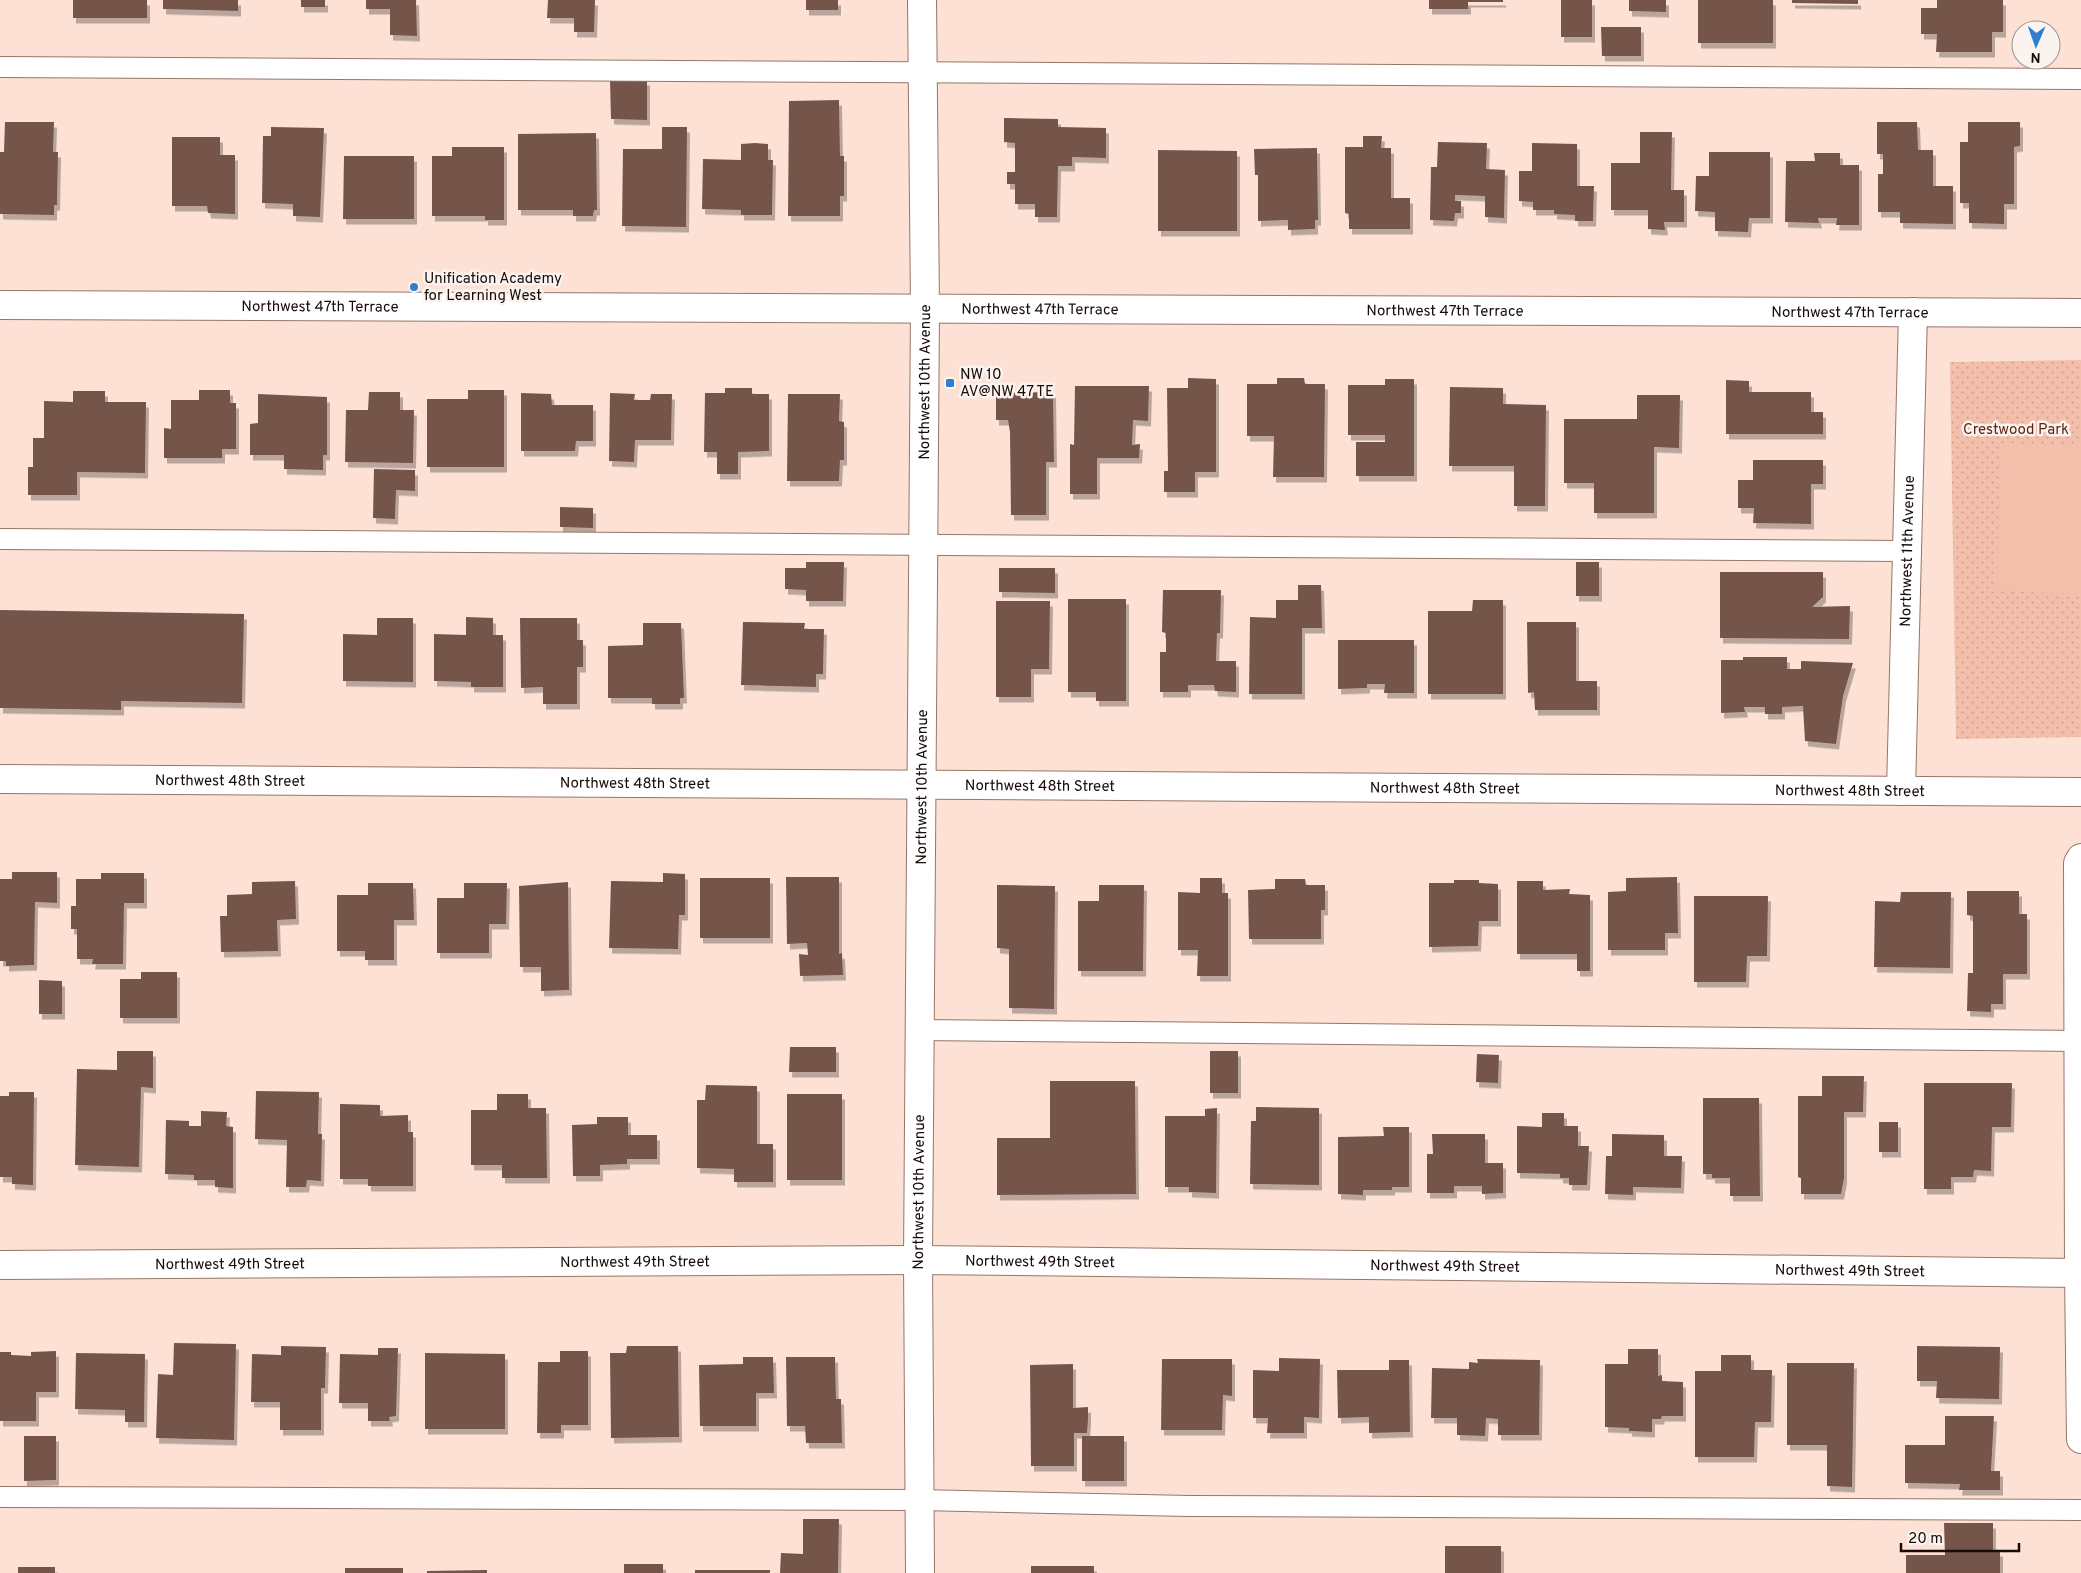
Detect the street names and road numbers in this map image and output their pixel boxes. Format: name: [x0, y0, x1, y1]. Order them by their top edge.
street label: Northwest 47th Terrace: [241, 298, 399, 318]
street label: Northwest 47th Terrace: [961, 301, 1119, 320]
street label: Northwest 47th Terrace: [1366, 302, 1524, 322]
street label: Northwest 10th Avenue: [916, 304, 936, 460]
street label: Northwest 47th Terrace: [1771, 304, 1929, 323]
street label: Northwest 11th Avenue: [1897, 475, 1920, 627]
street label: Northwest 10th Avenue: [913, 709, 933, 865]
street label: Northwest 48th Street: [155, 772, 305, 792]
street label: Northwest 48th Street: [560, 774, 710, 794]
street label: Northwest 48th Street: [965, 777, 1115, 797]
street label: Northwest 48th Street: [1370, 780, 1520, 799]
street label: Northwest 48th Street: [1775, 782, 1925, 802]
street label: Northwest 10th Avenue: [910, 1114, 930, 1270]
street label: Northwest 49th Street: [560, 1253, 710, 1273]
street label: Northwest 49th Street: [965, 1253, 1115, 1273]
street label: Northwest 49th Street: [155, 1255, 305, 1275]
street label: Northwest 49th Street: [1370, 1257, 1520, 1278]
street label: Northwest 49th Street: [1775, 1262, 1925, 1282]

